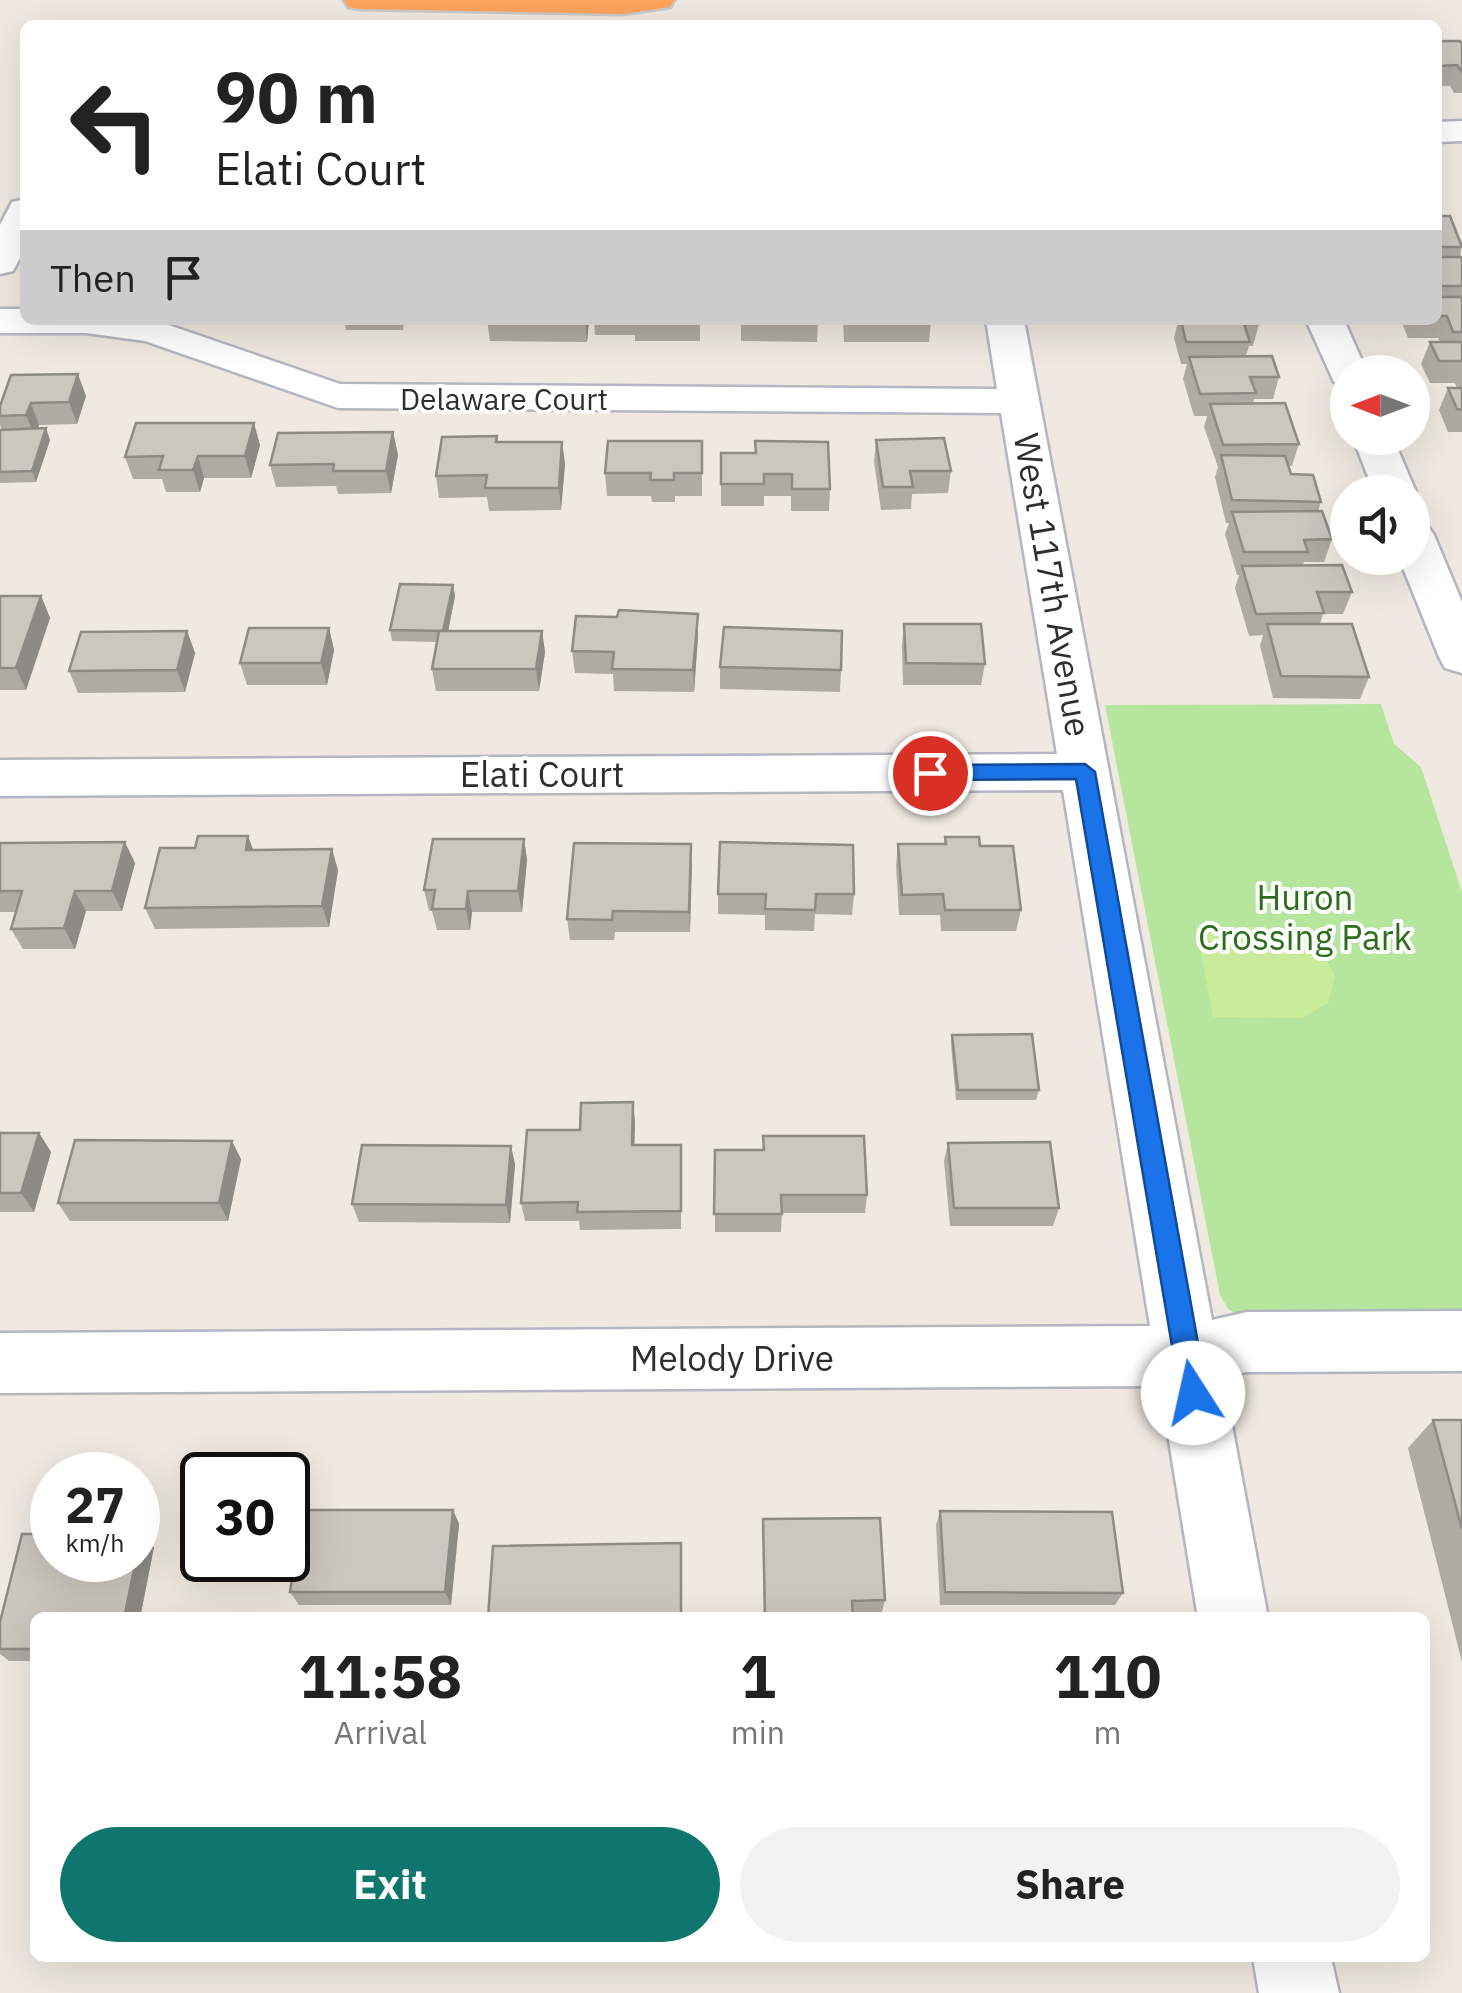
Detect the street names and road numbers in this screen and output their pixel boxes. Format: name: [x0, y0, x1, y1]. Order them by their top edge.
street label: Delaware Court: [400, 379, 608, 418]
street label: West 117th Avenue: [1004, 429, 1102, 740]
street label: Elati Court: [460, 751, 624, 797]
street label: Melody Drive: [630, 1335, 834, 1381]

